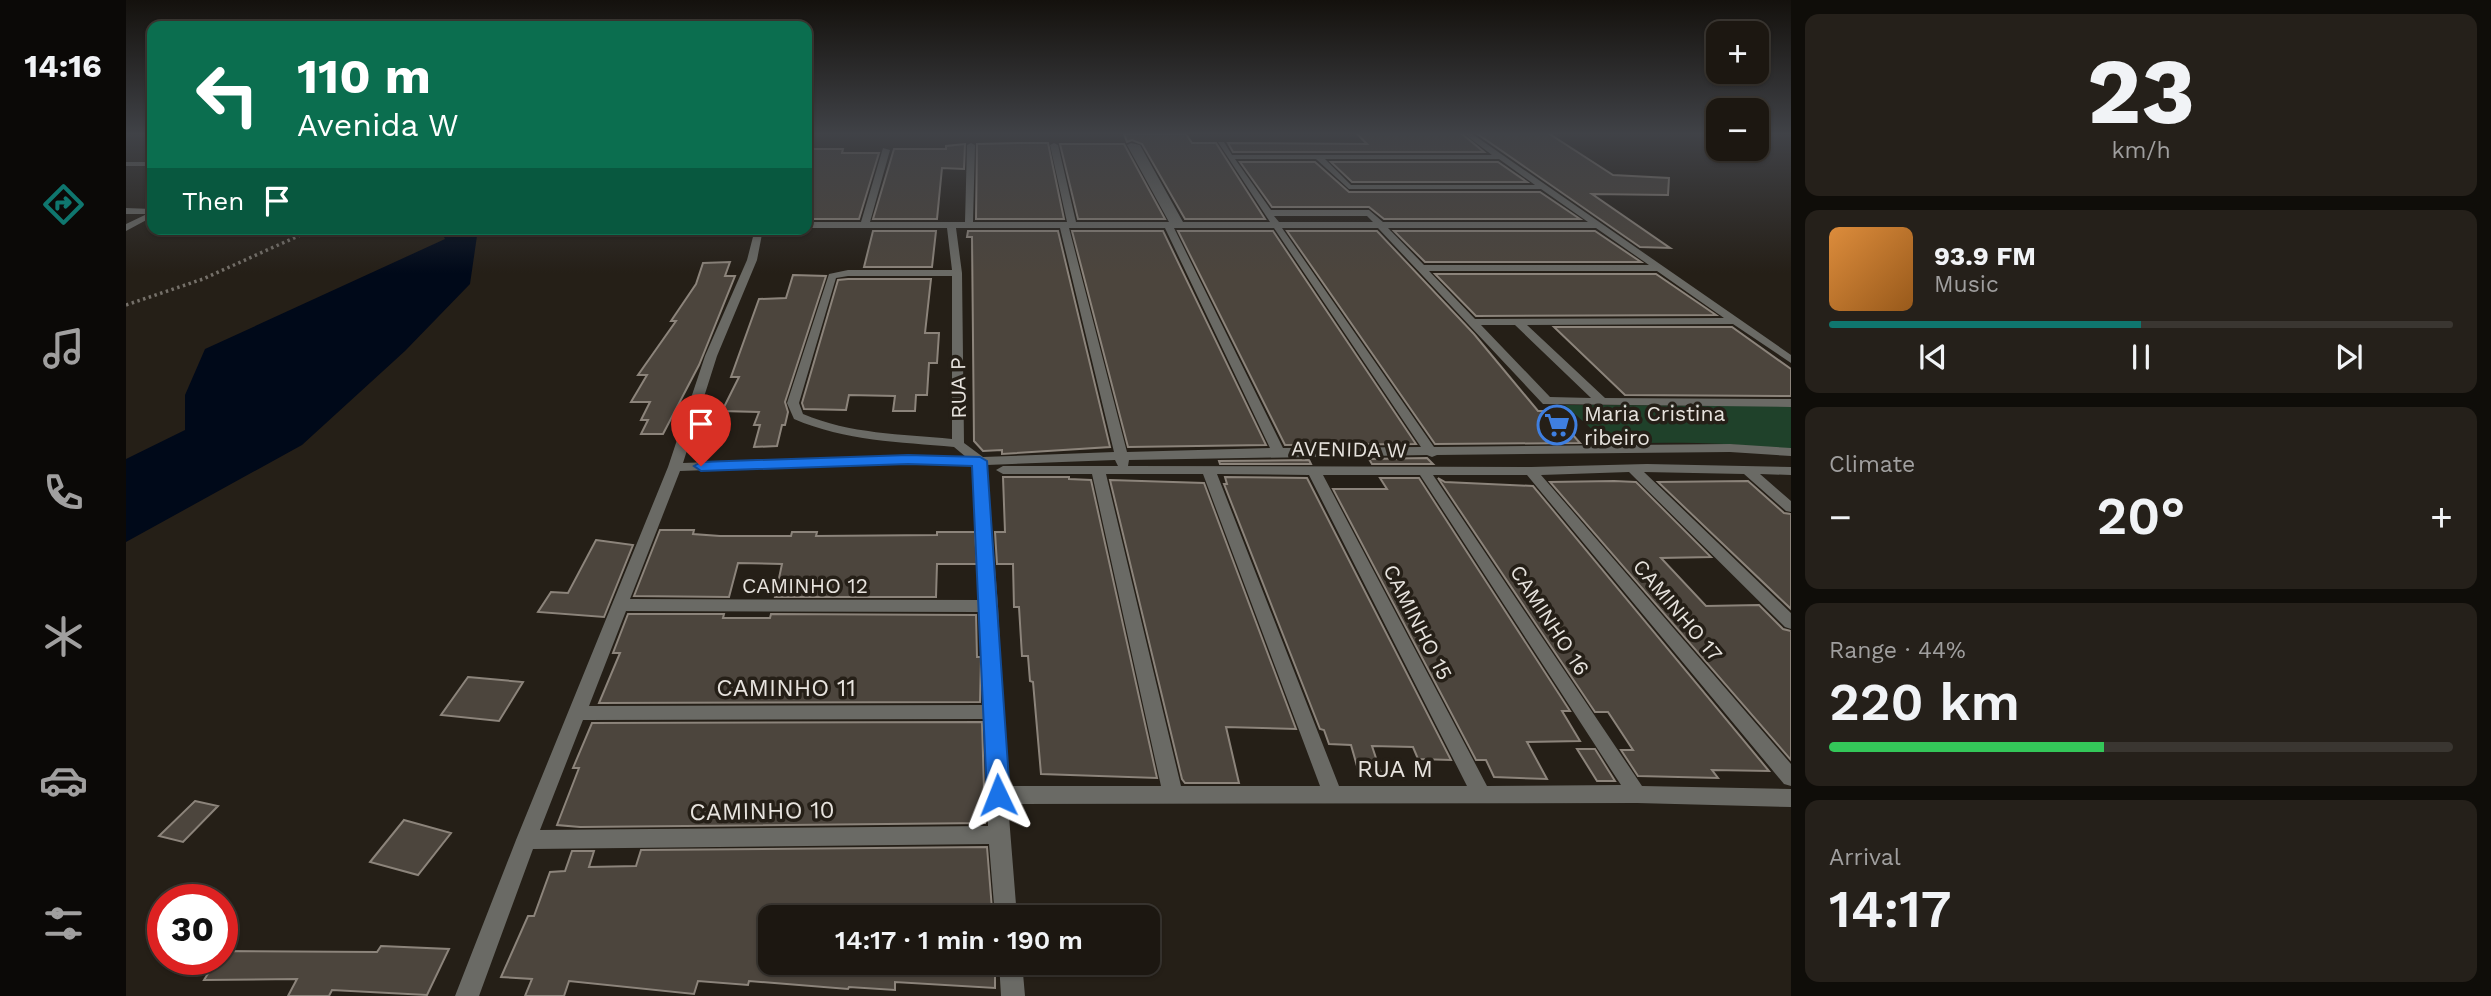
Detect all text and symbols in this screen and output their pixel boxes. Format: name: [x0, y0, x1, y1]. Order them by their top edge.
map controls: [1706, 21, 1769, 161]
button: +: [1706, 21, 1769, 84]
text: 23: [2087, 38, 2195, 145]
text: 14:16: [24, 47, 102, 85]
text: 110 m: [297, 47, 431, 105]
icon: left: [182, 49, 273, 140]
button: −: [1706, 98, 1769, 161]
text: Avenida W: [297, 106, 459, 144]
text: km/h: [2111, 137, 2171, 164]
icon: directions: [39, 180, 88, 229]
icon: arrive: [258, 182, 296, 220]
text: Then: [182, 186, 244, 216]
text: 93.9 FM: [1934, 241, 2036, 271]
text: Music: [1934, 271, 1999, 298]
icon: music: [39, 324, 88, 373]
icon: previous: [1914, 338, 1952, 376]
icon: pause: [2122, 338, 2160, 376]
icon: next: [2330, 338, 2368, 376]
street label: RUA P: [945, 357, 971, 419]
pin: [671, 394, 731, 466]
place label: Maria Cristina ribeiro: [1584, 401, 1725, 450]
supermarket icon: Maria Cristina ribeiro: [1536, 404, 1578, 446]
icon: arrive: [682, 405, 720, 443]
street label: AVENIDA W: [1291, 435, 1407, 463]
text: Climate: [1829, 451, 1915, 478]
icon: phone: [39, 468, 88, 517]
text: 20°: [2097, 486, 2185, 547]
text: −: [1829, 495, 1852, 539]
text: +: [2430, 495, 2453, 539]
street label: CAMINHO 17: [1628, 554, 1728, 666]
street label: CAMINHO 15: [1378, 560, 1458, 684]
street label: CAMINHO 16: [1505, 560, 1595, 680]
street label: CAMINHO 12: [742, 573, 868, 598]
icon: climate: [39, 612, 88, 661]
text: Range · 44%: [1829, 637, 1966, 664]
text: 220 km: [1829, 672, 2020, 733]
street label: CAMINHO 11: [716, 674, 856, 702]
street label: RUA M: [1357, 755, 1433, 783]
icon: car: [39, 756, 88, 805]
position arrow: [961, 758, 1035, 832]
street label: CAMINHO 10: [689, 796, 835, 826]
text: Arrival: [1829, 844, 1901, 871]
text: 14:17: [1829, 879, 1952, 940]
speed limit sign: 30: [147, 884, 238, 975]
icon: filters: [39, 899, 88, 948]
text: 14:17 · 1 min · 190 m: [835, 925, 1083, 955]

